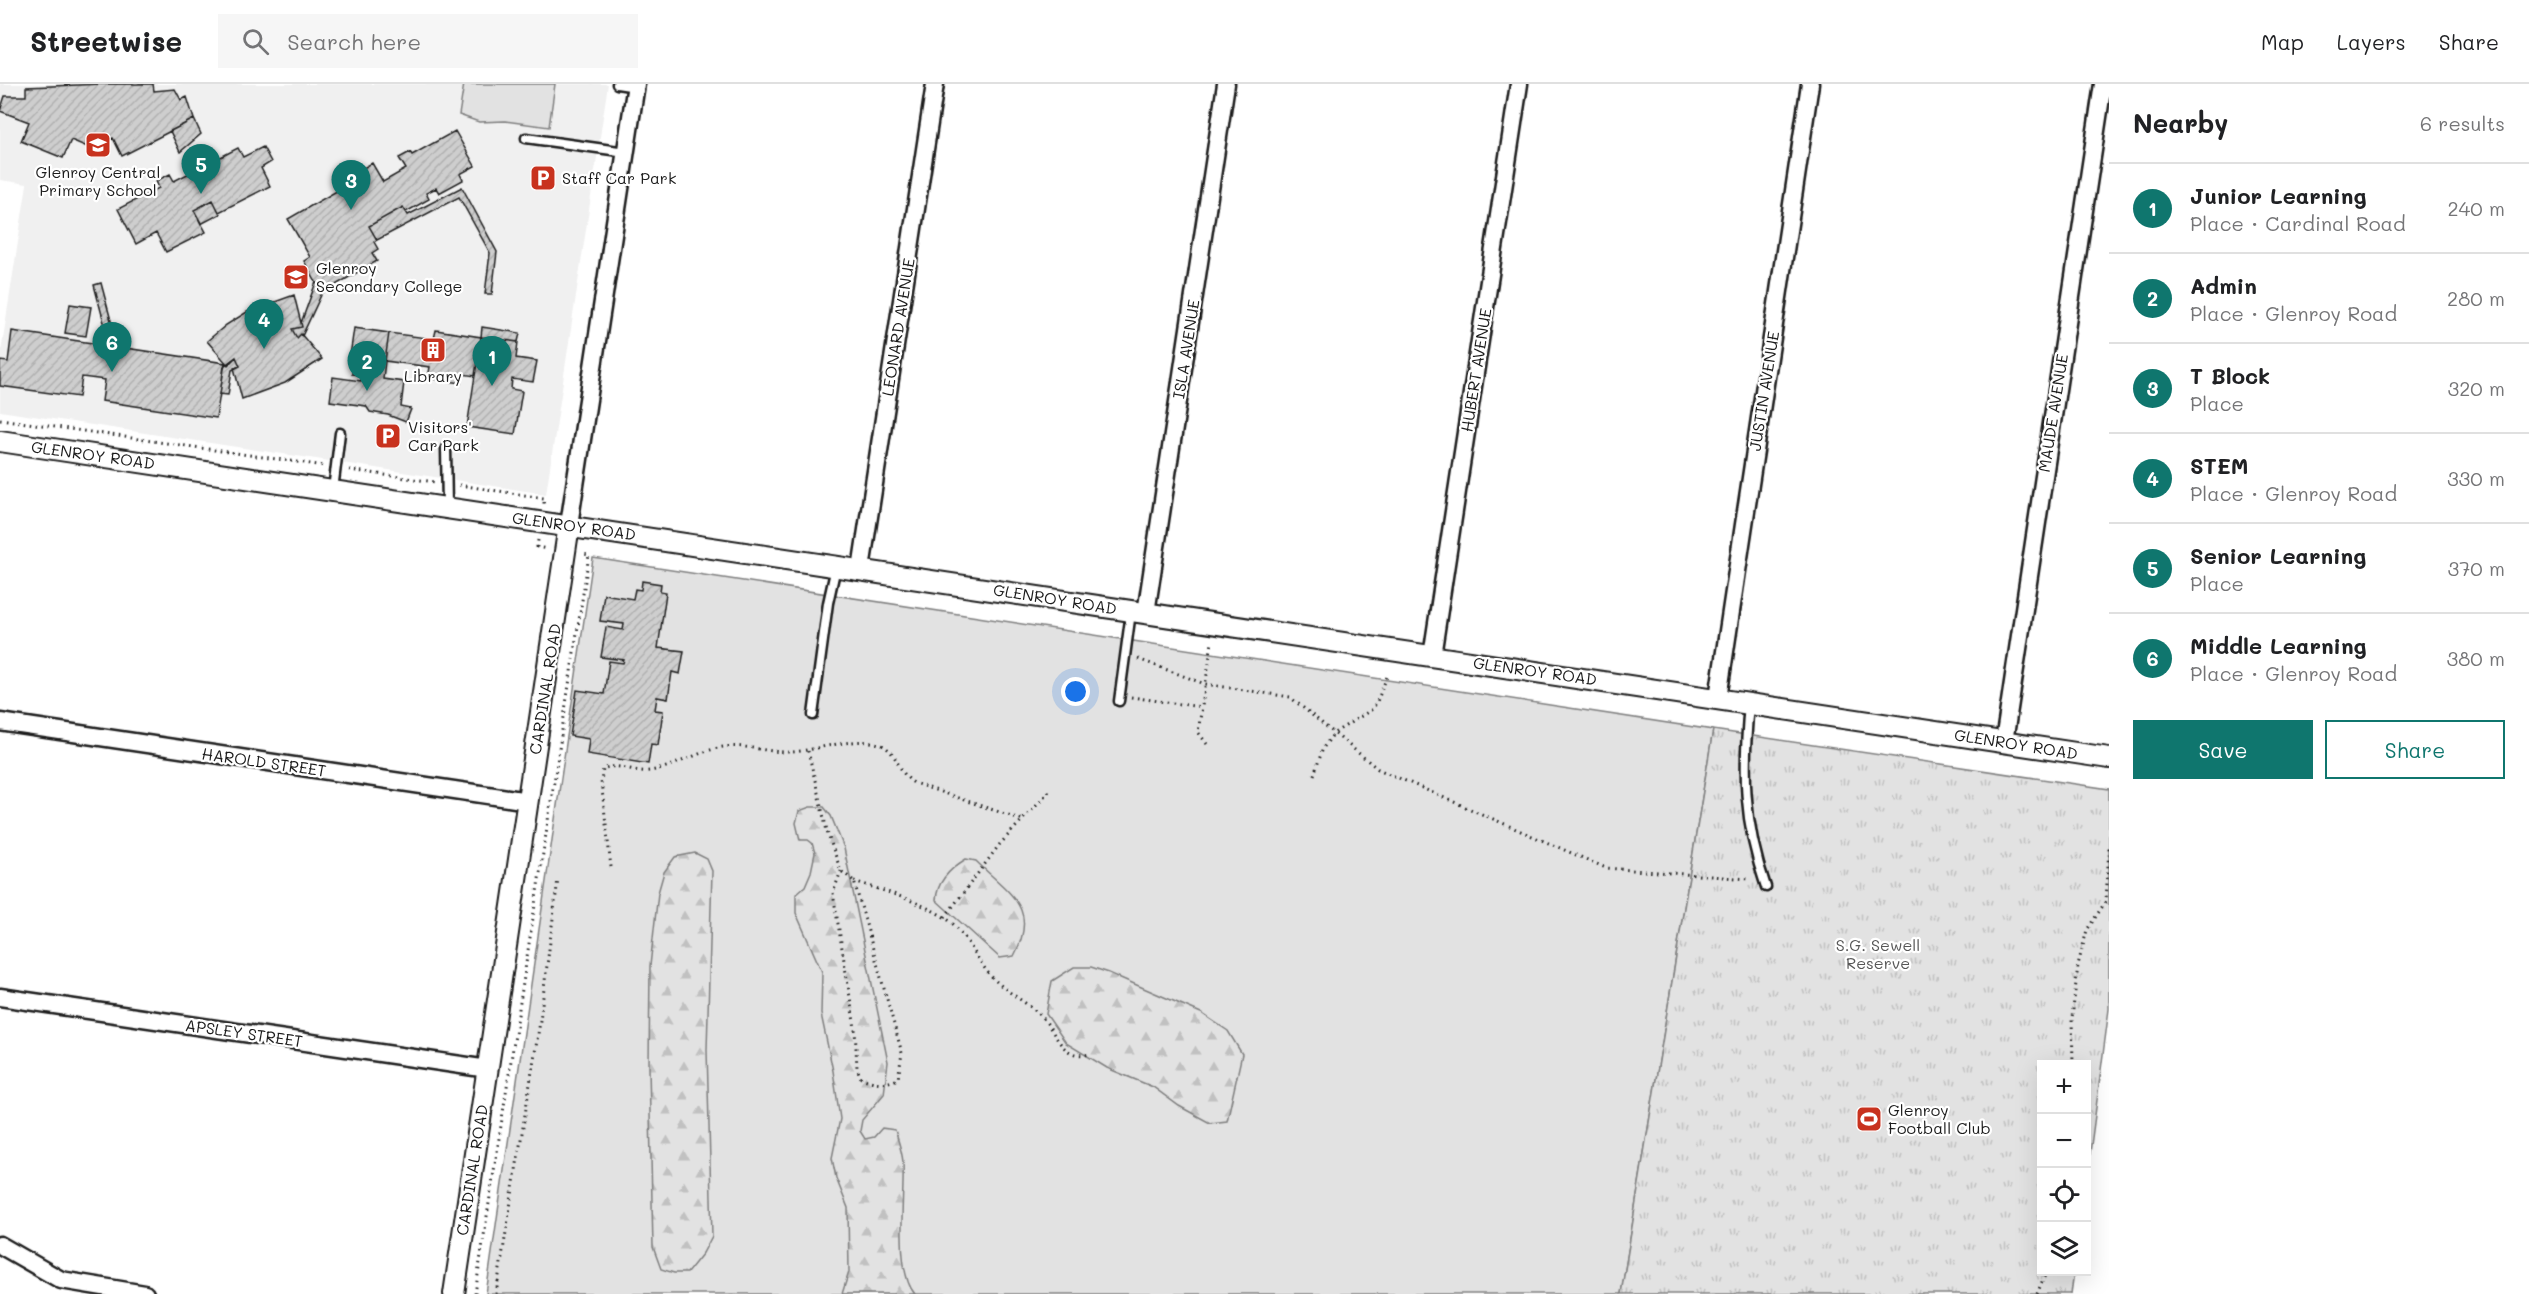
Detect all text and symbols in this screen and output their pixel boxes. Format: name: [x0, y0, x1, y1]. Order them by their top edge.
search box: [218, 14, 638, 68]
text: Streetwise: [30, 23, 182, 59]
icon: search: [239, 25, 272, 58]
text: Search here: [287, 27, 421, 56]
text: Map: [2261, 28, 2304, 55]
text: Layers: [2337, 28, 2406, 55]
text: Share: [2439, 28, 2499, 55]
text: Nearby: [2133, 106, 2228, 140]
text: 6 results: [2420, 110, 2505, 136]
school or university icon: Glenroy Central Primary School: [83, 130, 113, 160]
pin: 5: [182, 144, 220, 194]
pin: 3: [332, 160, 370, 210]
place label: Glenroy Central Primary School: [36, 161, 160, 200]
parking icon: Staff Car Park: [528, 163, 558, 193]
place label: Staff Car Park: [562, 167, 676, 188]
text: Junior Learning: [2190, 181, 2367, 210]
text: 1: [2148, 195, 2157, 221]
text: 240 m: [2447, 195, 2505, 221]
text: Place · Cardinal Road: [2190, 210, 2406, 236]
street label: LEONARD AVENUE: [876, 256, 919, 397]
place label: Glenroy Secondary College: [316, 257, 462, 296]
school or university icon: Glenroy Secondary College: [281, 262, 311, 292]
text: Admin: [2190, 271, 2257, 300]
text: 2: [2147, 285, 2158, 311]
text: 280 m: [2447, 285, 2505, 311]
street label: ISLA AVENUE: [1167, 298, 1204, 400]
pin: 4: [244, 300, 284, 349]
text: Place · Glenroy Road: [2190, 300, 2397, 326]
street label: HUBERT AVENUE: [1455, 306, 1496, 433]
pin: 6: [92, 322, 132, 372]
street label: JUSTIN AVENUE: [1744, 329, 1783, 452]
building icon: Library: [418, 335, 448, 365]
pin: 1: [472, 336, 512, 386]
pin: 2: [348, 342, 386, 391]
street label: MAUDE AVENUE: [2033, 352, 2072, 474]
text: T Block: [2190, 361, 2270, 390]
place label: Library: [404, 365, 462, 386]
text: 3: [2147, 375, 2159, 401]
text: 320 m: [2447, 375, 2505, 401]
text: Place: [2190, 390, 2244, 416]
place label: Visitors' Car Park: [408, 416, 479, 455]
parking icon: Visitors' Car Park: [373, 421, 403, 451]
street label: GLENROY ROAD: [30, 435, 156, 474]
text: STEM: [2190, 451, 2249, 480]
text: 4: [2146, 465, 2159, 491]
text: 330 m: [2447, 465, 2505, 491]
text: Place · Glenroy Road: [2190, 480, 2397, 506]
street label: GLENROY ROAD: [511, 506, 637, 545]
text: Senior Learning: [2190, 541, 2366, 570]
text: 5: [2147, 555, 2158, 581]
text: 370 m: [2447, 555, 2505, 581]
text: Place: [2190, 570, 2244, 596]
street label: GLENROY ROAD: [992, 578, 1118, 619]
street label: CARDINAL ROAD: [524, 622, 565, 756]
text: Middle Learning: [2190, 631, 2367, 660]
text: 6: [2146, 645, 2159, 671]
text: 380 m: [2447, 645, 2505, 671]
street label: GLENROY ROAD: [1472, 651, 1598, 690]
text: Place · Glenroy Road: [2190, 660, 2397, 686]
your location: [1061, 677, 1090, 706]
button: Save: [2133, 720, 2313, 779]
button: Share: [2325, 720, 2505, 779]
street label: GLENROY ROAD: [1953, 723, 2079, 764]
street label: HAROLD STREET: [201, 742, 328, 781]
park label: S.G. Sewell Reserve: [1836, 934, 1920, 973]
street label: APSLEY STREET: [184, 1014, 304, 1051]
map controls: [2037, 1060, 2091, 1276]
button: +: [2037, 1060, 2091, 1114]
place label: Glenroy Football Club: [1888, 1099, 1991, 1138]
street label: CARDINAL ROAD: [451, 1103, 492, 1237]
sports icon: Glenroy Football Club: [1854, 1104, 1884, 1134]
button: −: [2037, 1114, 2091, 1168]
button: locate: [2037, 1168, 2091, 1222]
button: layers: [2037, 1222, 2091, 1276]

